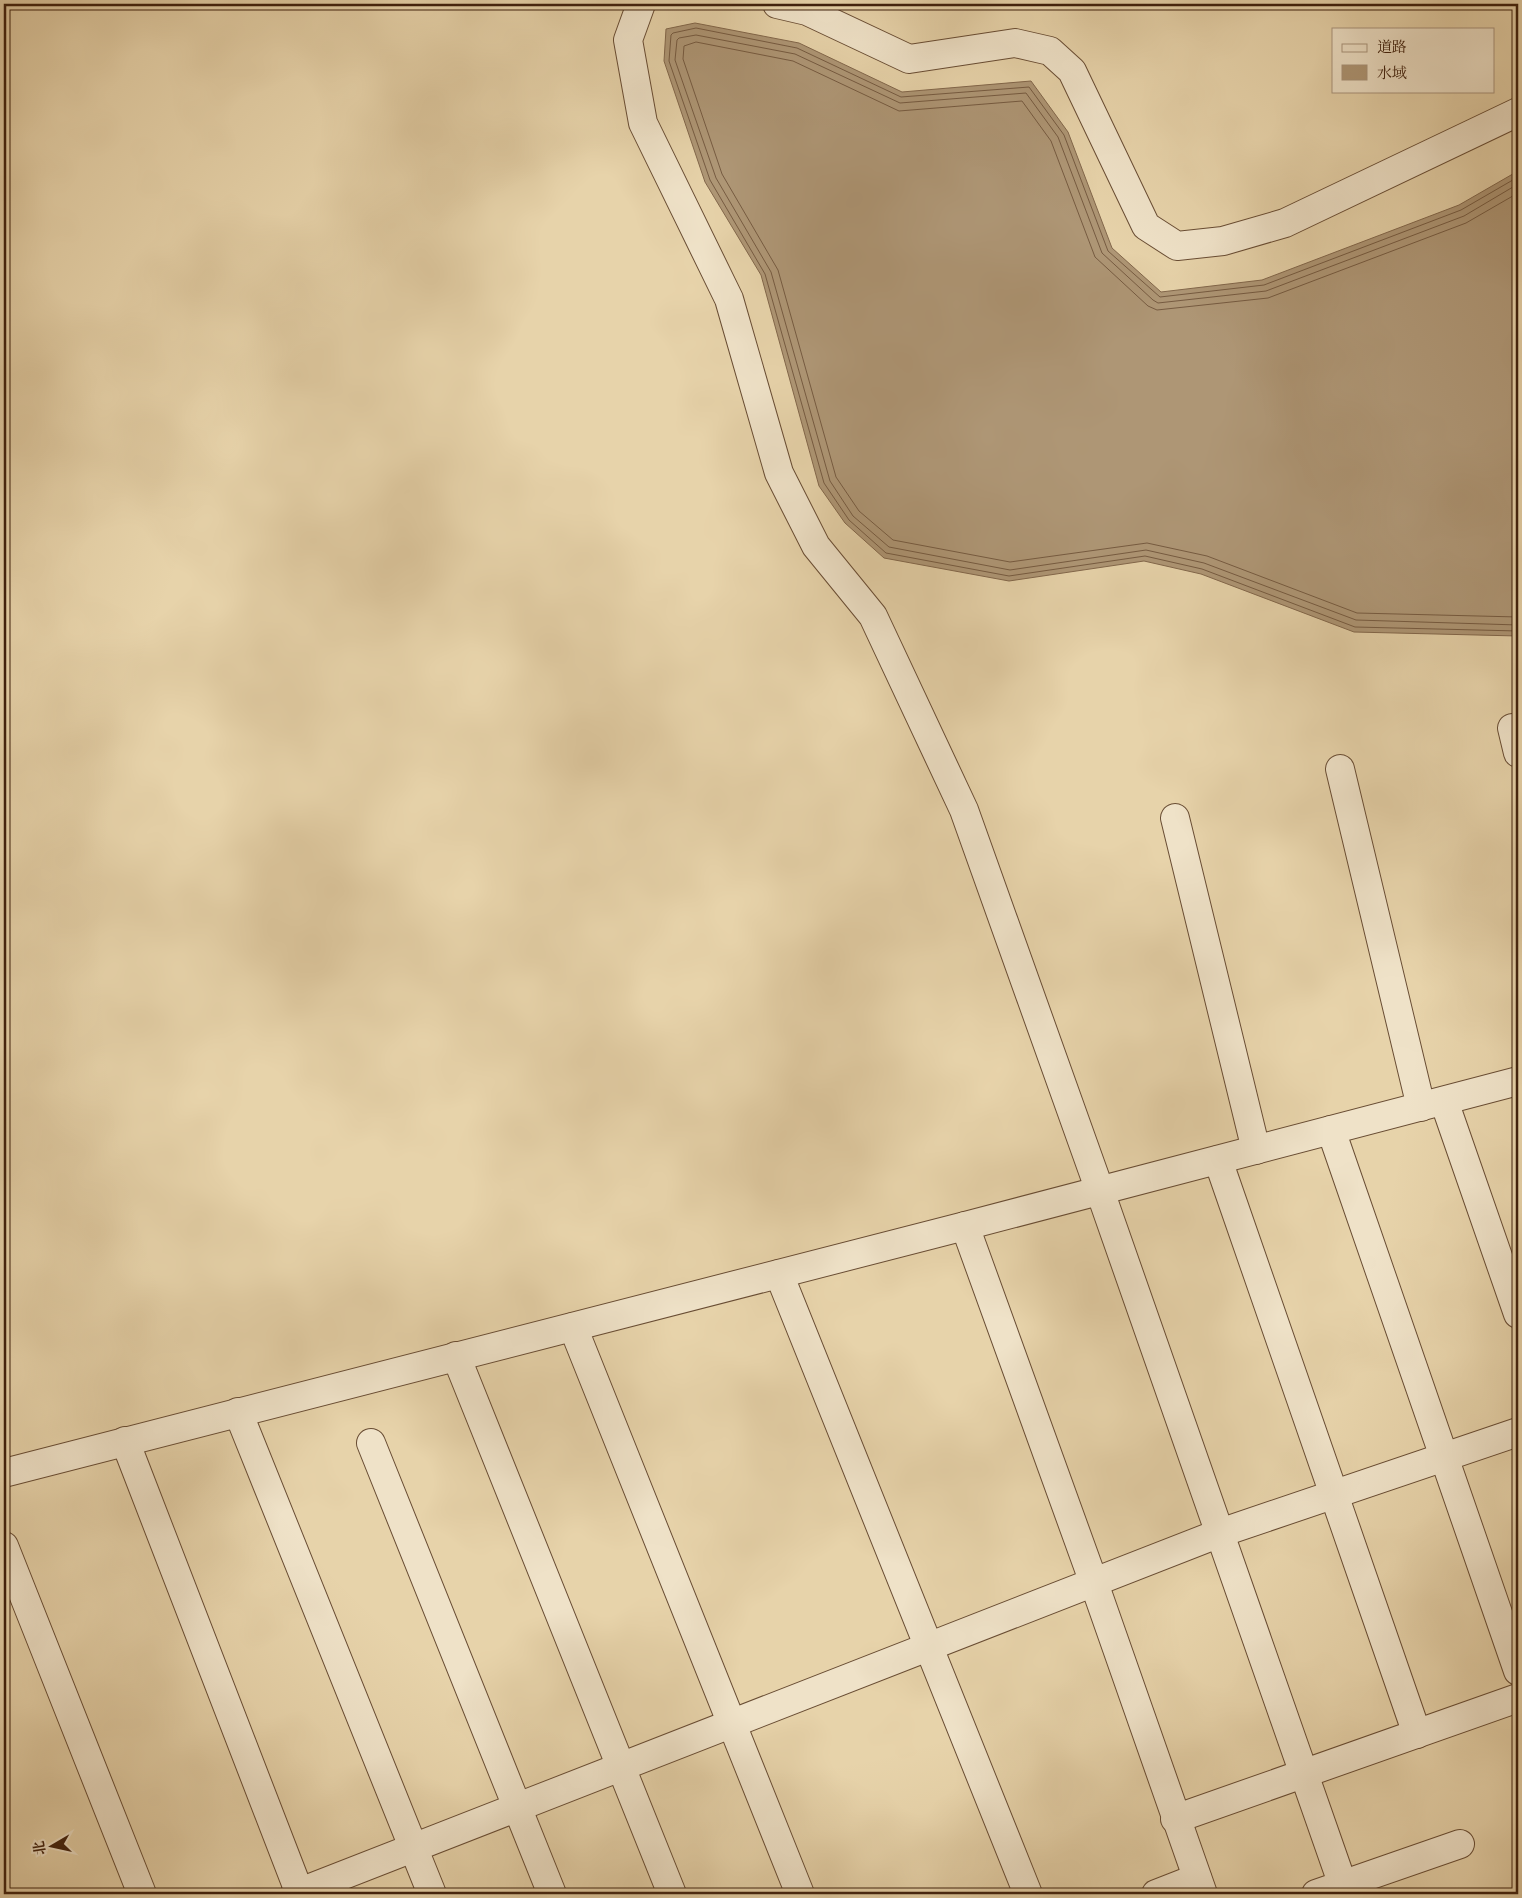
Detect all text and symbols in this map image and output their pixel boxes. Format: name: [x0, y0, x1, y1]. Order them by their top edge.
legend: [1332, 28, 1494, 92]
text: 道路: [1377, 38, 1407, 59]
text: 水域: [1377, 64, 1407, 85]
north arrow: [28, 1820, 78, 1870]
text: 北: [30, 1839, 51, 1856]

